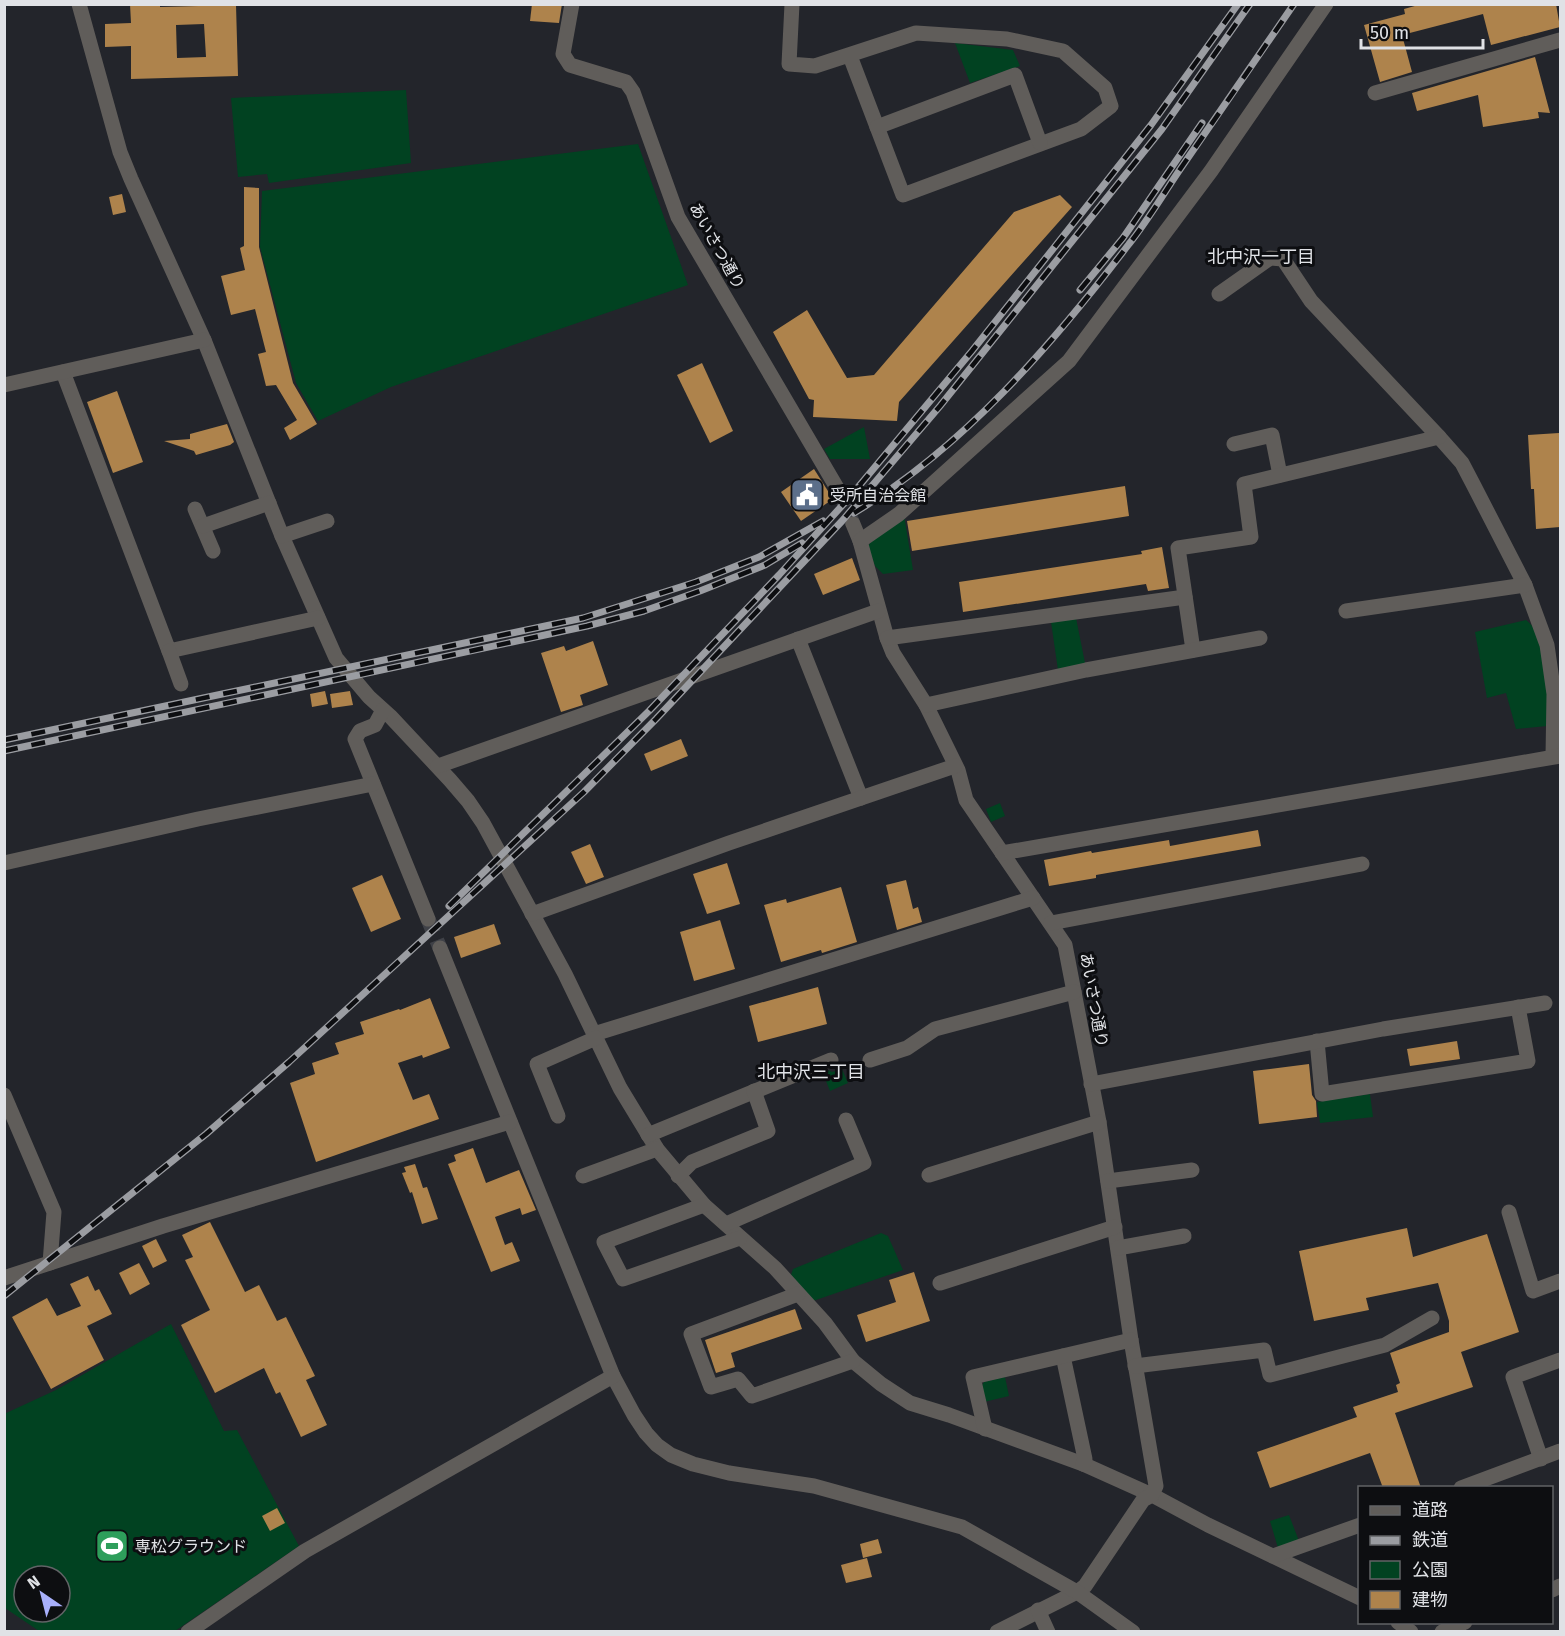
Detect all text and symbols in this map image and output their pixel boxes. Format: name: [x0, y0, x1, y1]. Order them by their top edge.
scale bar: [1361, 12, 1482, 50]
text: 50 m: [1370, 22, 1409, 44]
street label: あいさつ通り: [685, 199, 749, 293]
district label: 北中沢一丁目: [1207, 246, 1315, 268]
public building icon: 受所自治会館: [789, 477, 825, 513]
place label: 受所自治会館: [830, 486, 926, 505]
street label: あいさつ通り: [1076, 951, 1112, 1049]
district label: 北中沢三丁目: [757, 1061, 865, 1083]
legend: [1358, 1486, 1553, 1624]
text: 道路: [1412, 1499, 1448, 1521]
sports icon: 専松グラウンド: [94, 1528, 130, 1564]
text: 鉄道: [1412, 1529, 1448, 1551]
place label: 専松グラウンド: [135, 1537, 247, 1556]
text: 公園: [1412, 1559, 1448, 1581]
north arrow: [12, 1564, 72, 1624]
text: N: [24, 1571, 43, 1593]
text: 建物: [1412, 1589, 1448, 1611]

